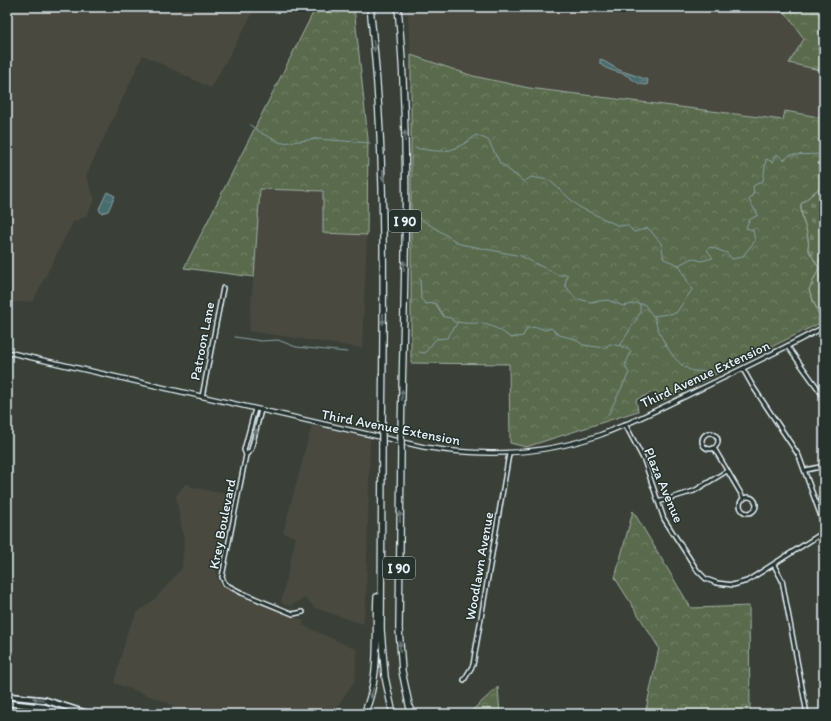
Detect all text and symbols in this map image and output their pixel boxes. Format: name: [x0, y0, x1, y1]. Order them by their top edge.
one-way arrow: [370, 40, 377, 52]
one-way arrow: [401, 130, 408, 142]
one-way arrow: [379, 169, 386, 181]
road number: I 90: [389, 210, 421, 232]
one-way arrow: [401, 259, 407, 272]
street label: Patroon Lane: [187, 300, 218, 382]
one-way arrow: [380, 313, 386, 326]
street label: Third Avenue Extension: [638, 337, 773, 412]
one-way arrow: [399, 388, 405, 401]
street label: Third Avenue Extension: [320, 406, 462, 449]
one-way arrow: [252, 427, 258, 439]
street label: Plaza Avenue: [640, 445, 687, 526]
street label: Krey Boulevard: [205, 477, 240, 571]
one-way arrow: [397, 510, 403, 523]
street label: Woodlawn Avenue: [462, 510, 497, 622]
road number: I 90: [383, 557, 415, 579]
one-way arrow: [396, 641, 403, 653]
one-way arrow: [368, 687, 374, 700]
one-way arrow: [32, 696, 44, 702]

